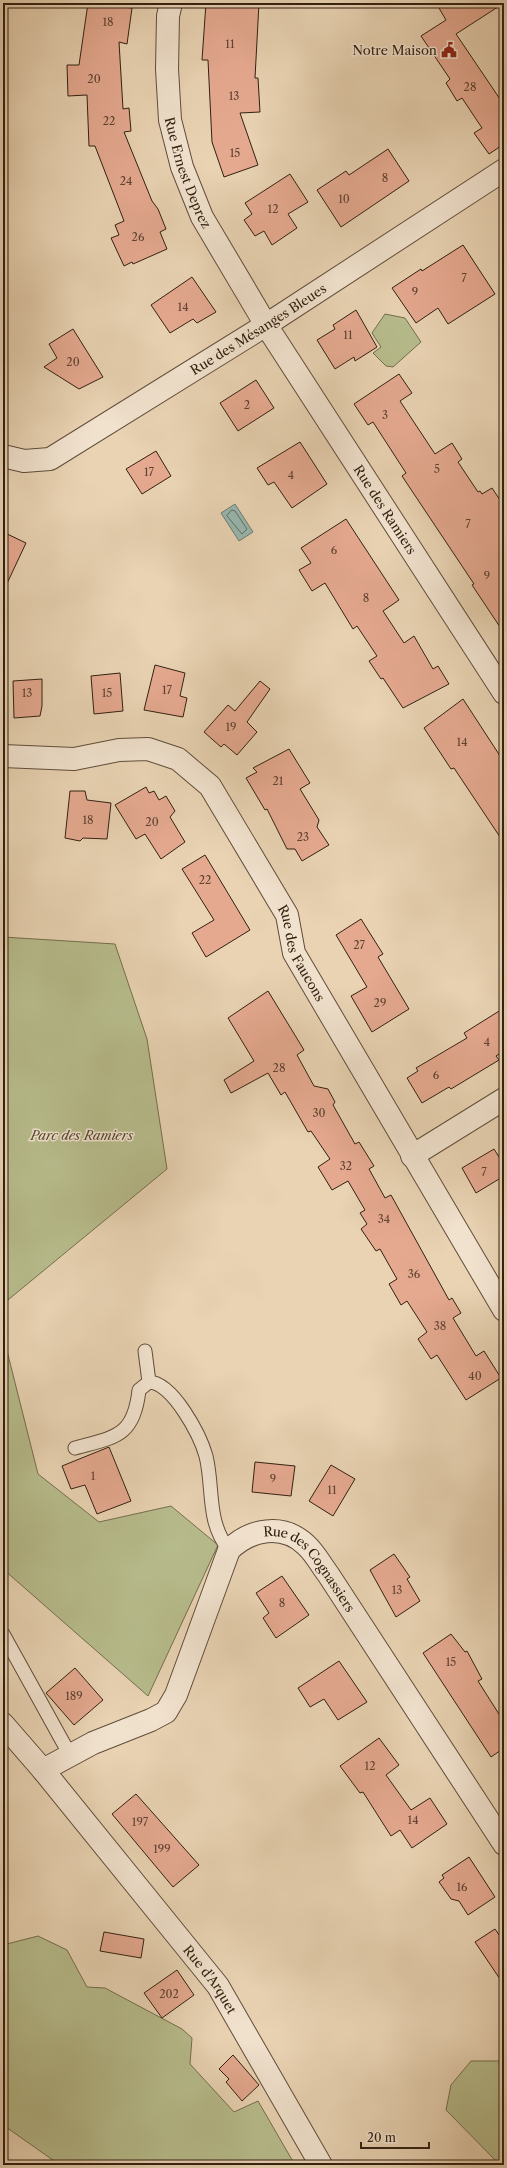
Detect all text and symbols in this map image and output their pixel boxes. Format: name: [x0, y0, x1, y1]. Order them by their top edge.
house number: 18: [102, 15, 114, 29]
house number: 11: [225, 37, 235, 51]
public building icon: Notre Maison: [440, 41, 458, 59]
place label: Notre Maison: [352, 42, 437, 58]
house number: 20: [87, 72, 101, 86]
house number: 28: [464, 80, 476, 94]
house number: 13: [229, 89, 239, 103]
house number: 22: [103, 114, 115, 128]
street label: Rue Ernest Deprez: [162, 115, 215, 231]
house number: 15: [230, 146, 240, 160]
house number: 8: [382, 171, 388, 185]
house number: 24: [120, 174, 132, 188]
house number: 10: [338, 192, 350, 206]
house number: 12: [268, 202, 278, 216]
house number: 26: [132, 230, 145, 244]
house number: 7: [461, 271, 467, 285]
street label: Rue des Mésanges Bleues: [187, 280, 329, 378]
house number: 9: [412, 285, 418, 299]
house number: 14: [178, 300, 188, 314]
house number: 11: [343, 328, 353, 342]
house number: 20: [66, 355, 80, 369]
house number: 2: [244, 398, 250, 412]
house number: 3: [382, 408, 388, 422]
street label: Rue des Ramiers: [350, 462, 420, 558]
house number: 5: [434, 462, 440, 476]
house number: 17: [144, 465, 155, 479]
house number: 4: [288, 468, 294, 482]
house number: 7: [465, 517, 471, 531]
house number: 6: [331, 543, 338, 557]
house number: 9: [484, 569, 490, 583]
house number: 8: [363, 591, 369, 605]
house number: 17: [162, 683, 173, 697]
house number: 13: [22, 686, 32, 700]
house number: 15: [102, 686, 112, 700]
house number: 19: [225, 720, 237, 734]
house number: 14: [457, 735, 467, 749]
house number: 21: [273, 774, 284, 788]
house number: 18: [82, 813, 94, 827]
house number: 20: [145, 815, 159, 829]
house number: 23: [297, 830, 309, 844]
house number: 22: [199, 873, 211, 887]
street label: Rue des Faucons: [275, 902, 329, 1005]
house number: 27: [353, 938, 365, 952]
house number: 29: [374, 996, 386, 1010]
house number: 4: [484, 1035, 490, 1049]
house number: 28: [273, 1061, 285, 1075]
house number: 6: [433, 1068, 440, 1082]
house number: 30: [312, 1106, 326, 1120]
park label: Parc des Ramiers: [30, 1127, 134, 1143]
house number: 32: [340, 1159, 352, 1173]
house number: 7: [481, 1165, 487, 1179]
house number: 34: [378, 1212, 390, 1226]
house number: 36: [408, 1267, 421, 1281]
house number: 38: [434, 1319, 446, 1333]
house number: 40: [468, 1369, 482, 1383]
house number: 1: [91, 1469, 96, 1483]
house number: 9: [270, 1472, 276, 1486]
house number: 11: [327, 1483, 337, 1497]
street label: Rue des Cognassiers: [263, 1523, 359, 1615]
house number: 13: [392, 1583, 402, 1597]
house number: 8: [279, 1596, 285, 1610]
house number: 15: [446, 1655, 456, 1669]
house number: 189: [65, 1689, 83, 1703]
house number: 12: [365, 1759, 375, 1773]
house number: 14: [408, 1813, 418, 1827]
house number: 197: [132, 1815, 149, 1829]
house number: 199: [153, 1842, 171, 1856]
house number: 16: [456, 1880, 468, 1894]
street label: Rue d'Arquet: [180, 1942, 240, 2017]
house number: 202: [159, 1987, 179, 2001]
scale bar: [361, 2124, 429, 2150]
text: 20 m: [367, 2130, 396, 2145]

